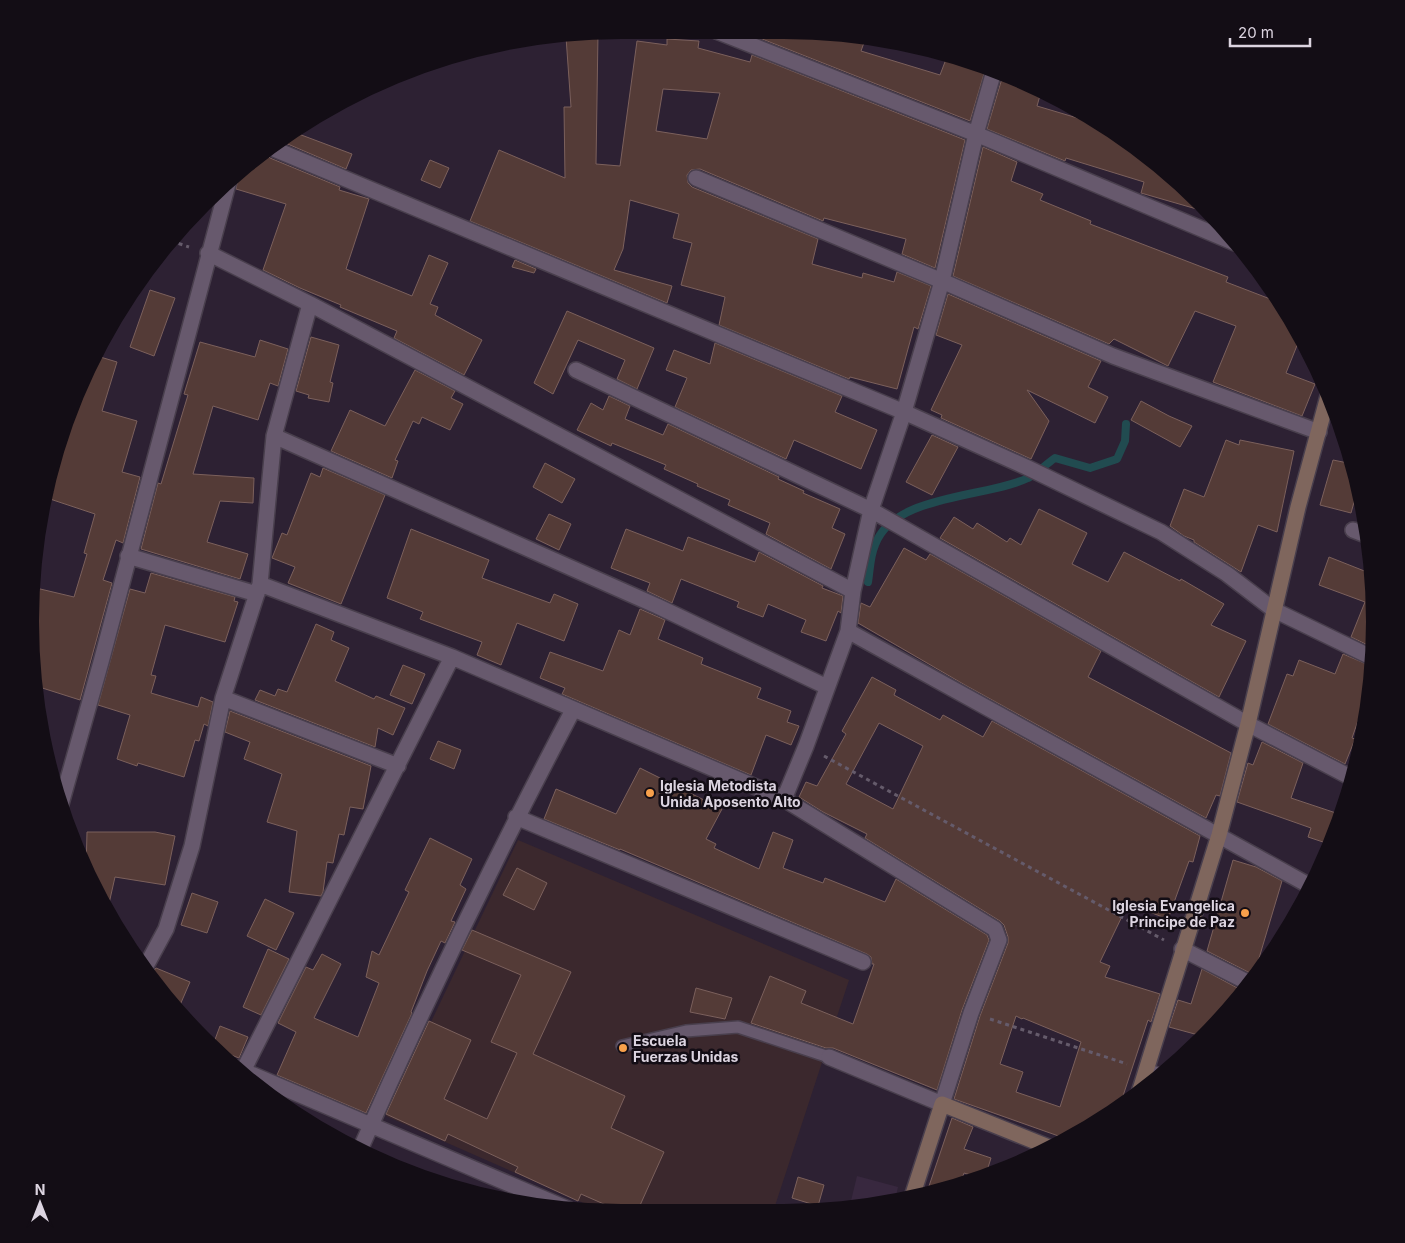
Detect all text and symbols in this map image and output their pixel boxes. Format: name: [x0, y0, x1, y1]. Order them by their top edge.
scale bar: [1230, 15, 1310, 47]
text: 20 m: [1238, 23, 1274, 42]
place label: Iglesia Metodista Unida Aposento Alto: [660, 777, 801, 810]
marker: Iglesia Metodista Unida Aposento Alto: [644, 787, 656, 799]
place label: Iglesia Evangelica Principe de Paz: [1112, 897, 1235, 930]
marker: Iglesia Evangelica Principe de Paz: [1239, 907, 1251, 919]
place label: Escuela Fuerzas Unidas: [633, 1032, 739, 1065]
marker: Escuela Fuerzas Unidas: [617, 1042, 629, 1054]
north arrow: [15, 1178, 65, 1228]
text: N: [35, 1181, 45, 1198]

